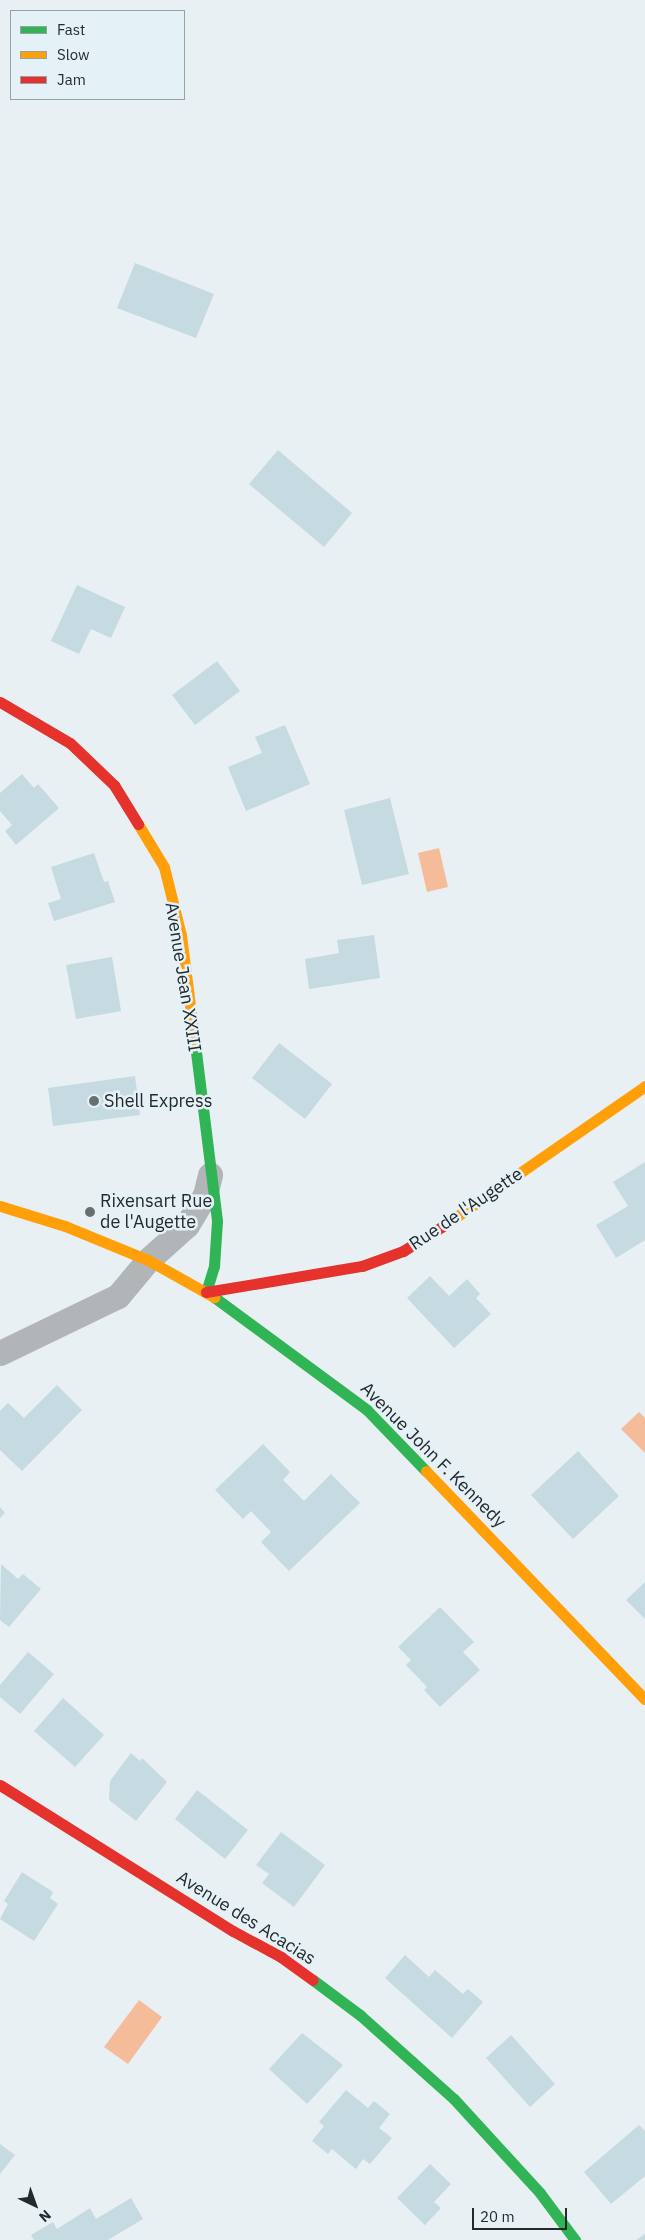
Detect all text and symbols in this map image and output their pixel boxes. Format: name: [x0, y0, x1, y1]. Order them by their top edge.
legend: [10, 10, 185, 100]
text: Fast: [57, 20, 85, 39]
text: Slow: [57, 45, 90, 64]
text: Jam: [57, 70, 86, 89]
street label: Avenue Jean XXIII: [161, 901, 205, 1053]
place label: Shell Express: [104, 1090, 212, 1112]
marker: Shell Express: [88, 1095, 100, 1107]
street label: Rue de l'Augette: [405, 1163, 527, 1255]
place label: Rixensart Rue de l'Augette: [100, 1191, 212, 1234]
marker: Rixensart Rue de l'Augette: [84, 1206, 96, 1218]
street label: Avenue John F. Kennedy: [356, 1378, 510, 1532]
street label: Avenue des Acacias: [173, 1866, 319, 1970]
north arrow: [10, 2180, 60, 2230]
scale bar: [475, 2198, 570, 2230]
text: N: [35, 2206, 55, 2226]
text: 20 m: [480, 2207, 515, 2226]

